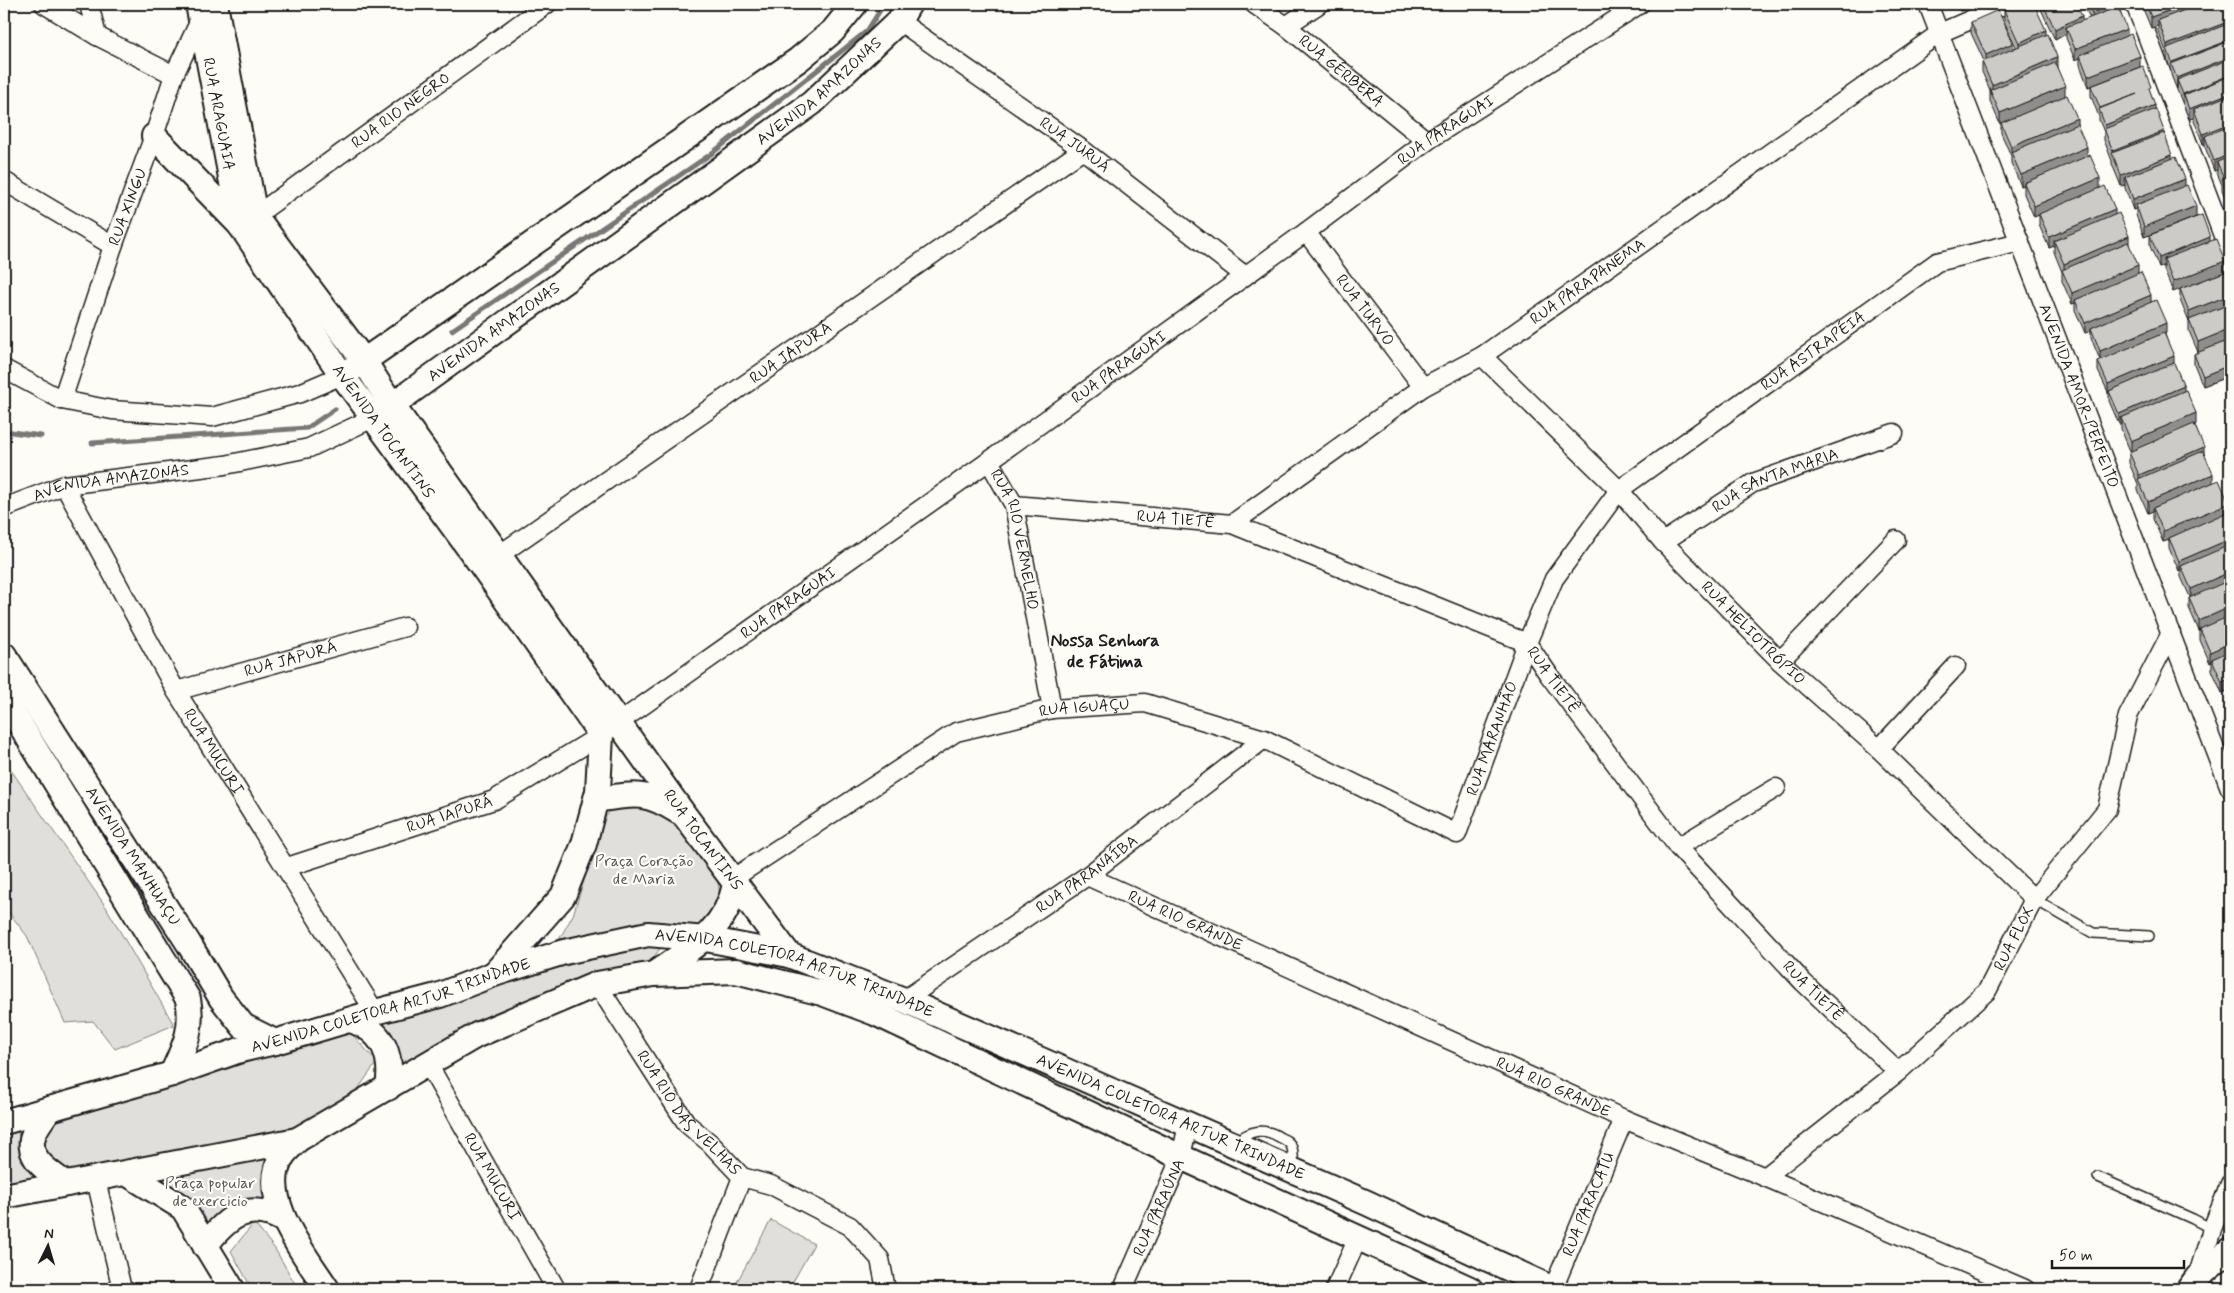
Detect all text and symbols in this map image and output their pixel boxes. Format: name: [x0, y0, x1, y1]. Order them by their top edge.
street label: RUA GÉRBERA: [1294, 30, 1388, 112]
street label: AVENIDA AMAZONAS: [752, 32, 886, 150]
street label: RUA ARAGUAIA: [198, 56, 240, 172]
street label: RUA RIO NEGRO: [347, 67, 454, 153]
street label: RUA PARAGUAI: [1393, 90, 1498, 170]
street label: RUA JURUÁ: [1035, 112, 1114, 178]
street label: RUA XINGU: [104, 165, 152, 249]
street label: RUA PARAPANEMA: [1526, 233, 1650, 329]
street label: RUA TURVO: [1331, 270, 1399, 351]
street label: AVENIDA AMAZONAS: [423, 277, 564, 387]
street label: AVENIDA AMOR-PERFEITO: [2034, 301, 2124, 491]
street label: RUA ASTRAPÉIA: [1757, 306, 1869, 396]
street label: RUA JAPURÁ: [746, 317, 836, 389]
street label: RUA PARAGUAI: [1067, 326, 1170, 409]
street label: AVENIDA TOCANTINS: [327, 360, 439, 502]
street label: RUA SANTA MARIA: [1708, 443, 1841, 518]
street label: AVENIDA AMAZONAS: [30, 459, 190, 506]
street label: RUA RIO VERMELHO: [985, 465, 1044, 612]
street label: RUA TIETÊ: [1136, 505, 1215, 533]
street label: RUA PARAGUAI: [736, 562, 840, 644]
street label: RUA HELIOTRÓPIO: [1697, 576, 1810, 689]
district label: Nossa Senhora de Fátima: [1050, 629, 1160, 674]
street label: RUA JAPURÁ: [242, 636, 339, 682]
street label: RUA TIETÊ: [1522, 642, 1584, 717]
street label: RUA MARANHÃO: [1461, 678, 1523, 799]
street label: RUA IGUAÇU: [1037, 694, 1130, 722]
street label: RUA MUCURI: [179, 705, 248, 799]
street label: AVENIDA MANHUAÇU: [81, 783, 185, 930]
street label: RUA TOCANTINS: [659, 785, 747, 895]
street label: RUA IAPURÁ: [404, 791, 495, 838]
street label: RUA PARANAÍBA: [1032, 830, 1142, 918]
park label: Praça Coração de Maria: [595, 851, 693, 890]
street label: RUA RIO GRANDE: [1125, 885, 1246, 956]
street label: RUA FLOX: [1989, 902, 2039, 974]
street label: AVENIDA COLETORA ARTUR TRINDADE: [654, 924, 937, 1022]
street label: AVENIDA COLETORA ARTUR TRINDADE: [249, 953, 533, 1058]
street label: RUA TIETÊ: [1778, 956, 1848, 1025]
street label: RUA RIO DAS VELHAS: [632, 1046, 746, 1180]
street label: AVENIDA COLETORA ARTUR TRINDADE: [1033, 1049, 1308, 1185]
street label: RUA RIO GRANDE: [1493, 1052, 1614, 1122]
street label: RUA MUCURI: [459, 1129, 526, 1225]
street label: RUA PARACATU: [1557, 1149, 1620, 1259]
street label: RUA PARAÚNA: [1128, 1156, 1189, 1260]
park label: Praça popular de exercicio: [165, 1173, 256, 1212]
north arrow: [22, 1220, 72, 1270]
text: N: [44, 1225, 54, 1243]
scale bar: [2052, 1238, 2184, 1270]
text: 50 m: [2059, 1246, 2093, 1266]

